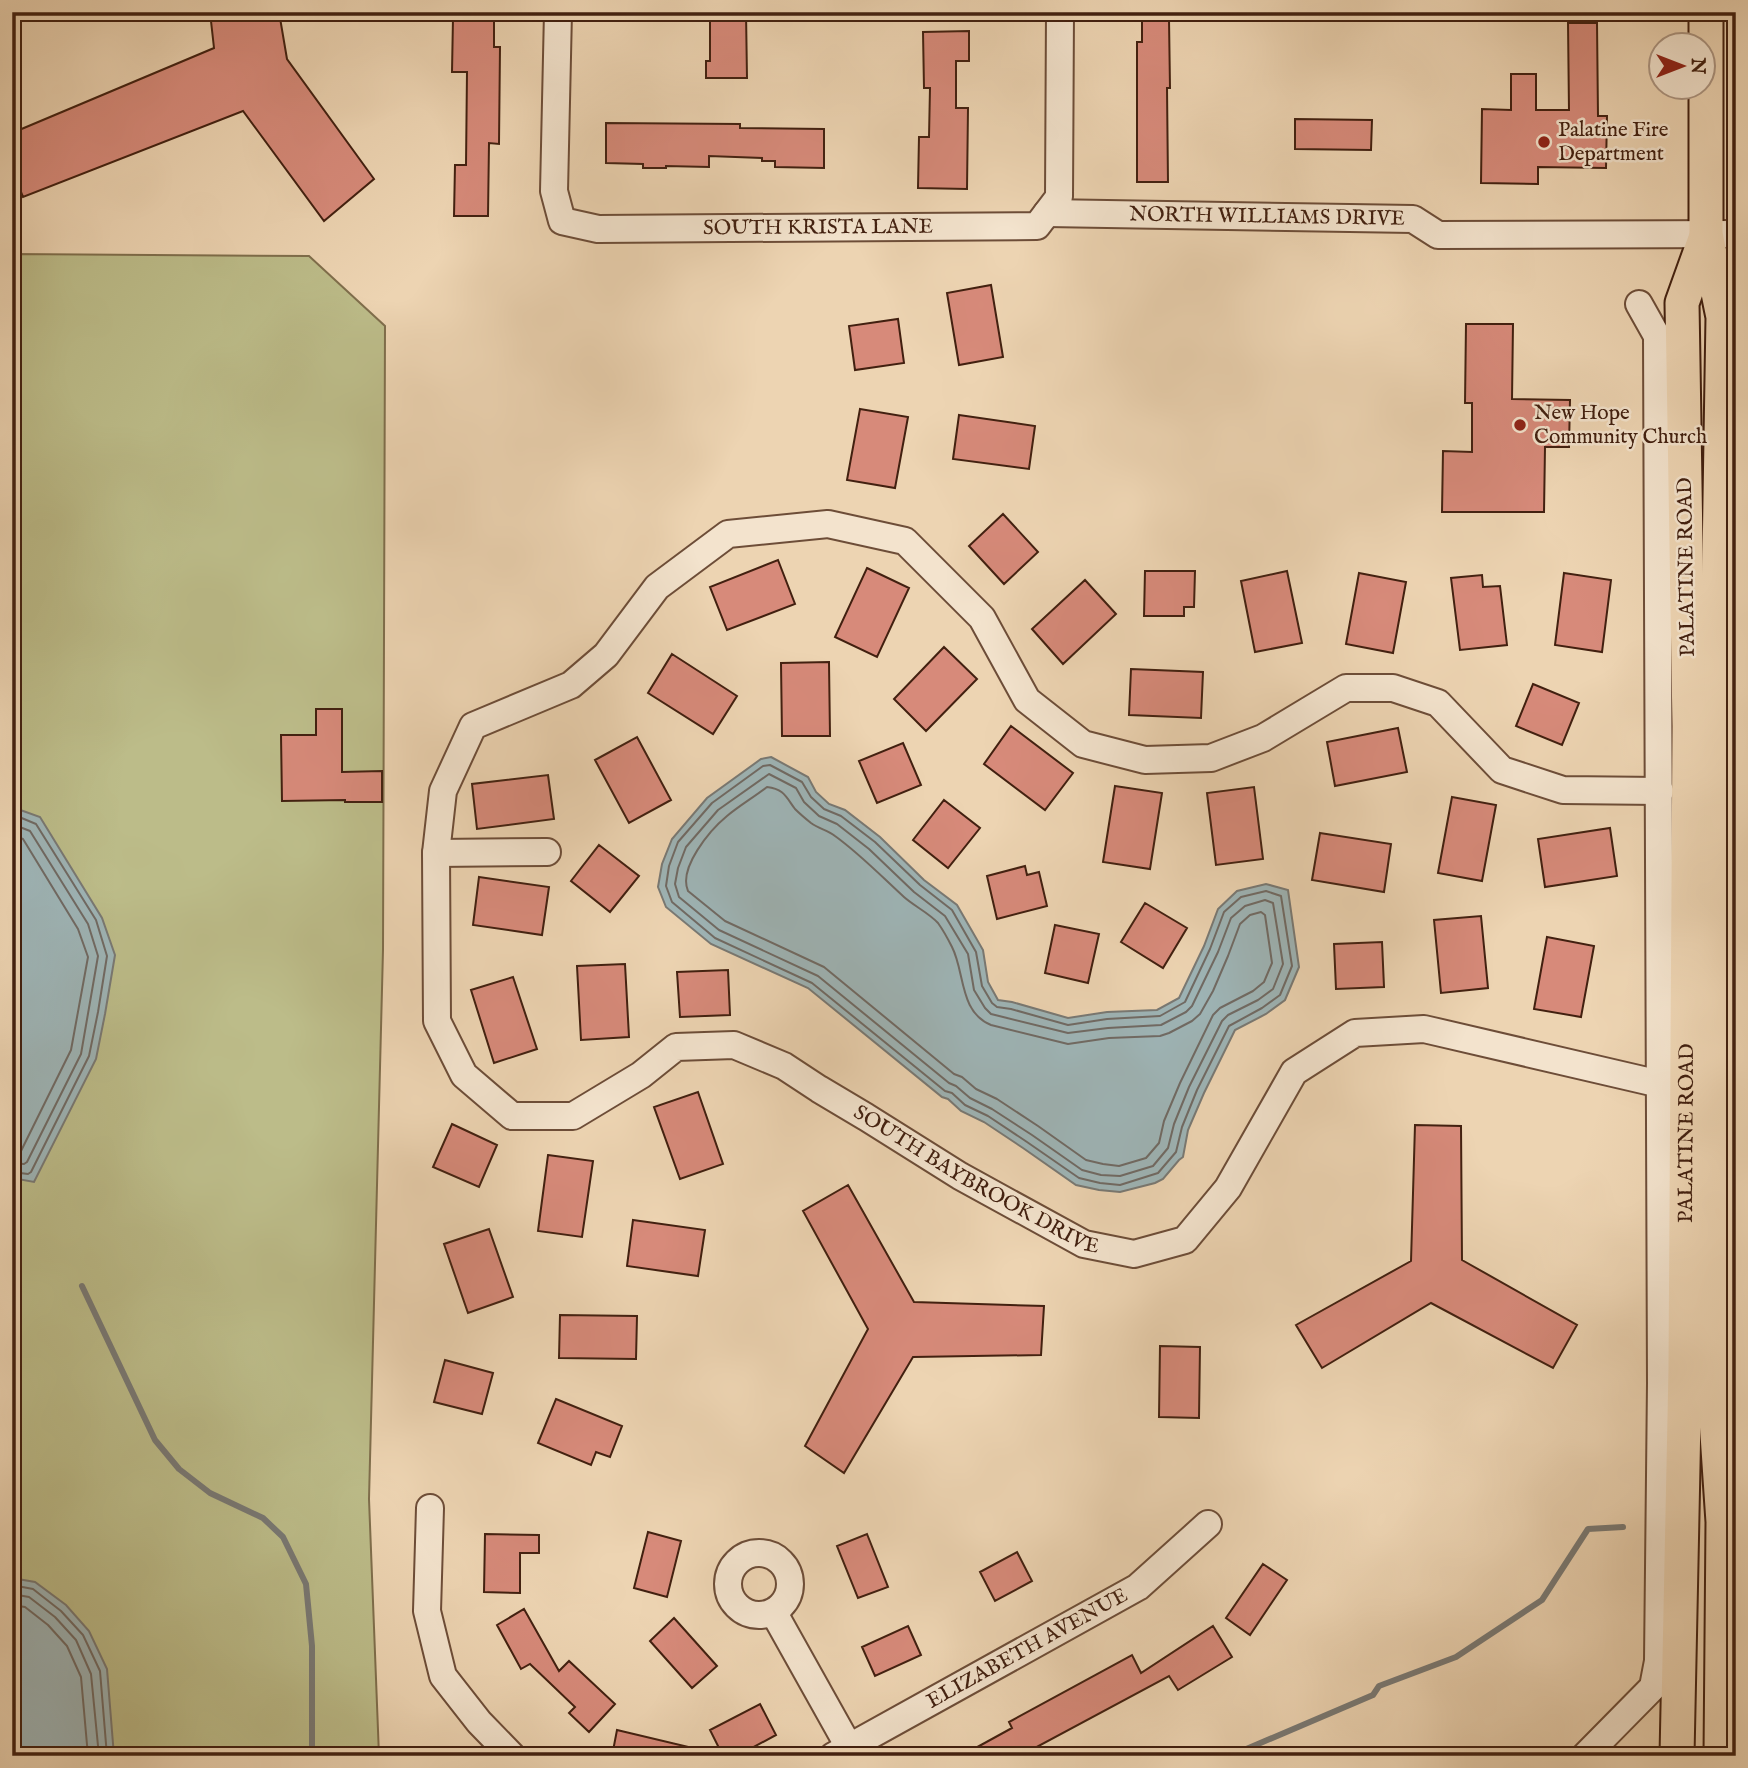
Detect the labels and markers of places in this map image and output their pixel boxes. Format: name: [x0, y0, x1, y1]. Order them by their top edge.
place label: Palatine Fire Department: [1558, 117, 1669, 168]
marker: Palatine Fire Department: [1536, 134, 1552, 150]
place label: New Hope Community Church: [1534, 400, 1707, 451]
marker: New Hope Community Church: [1512, 417, 1528, 433]

